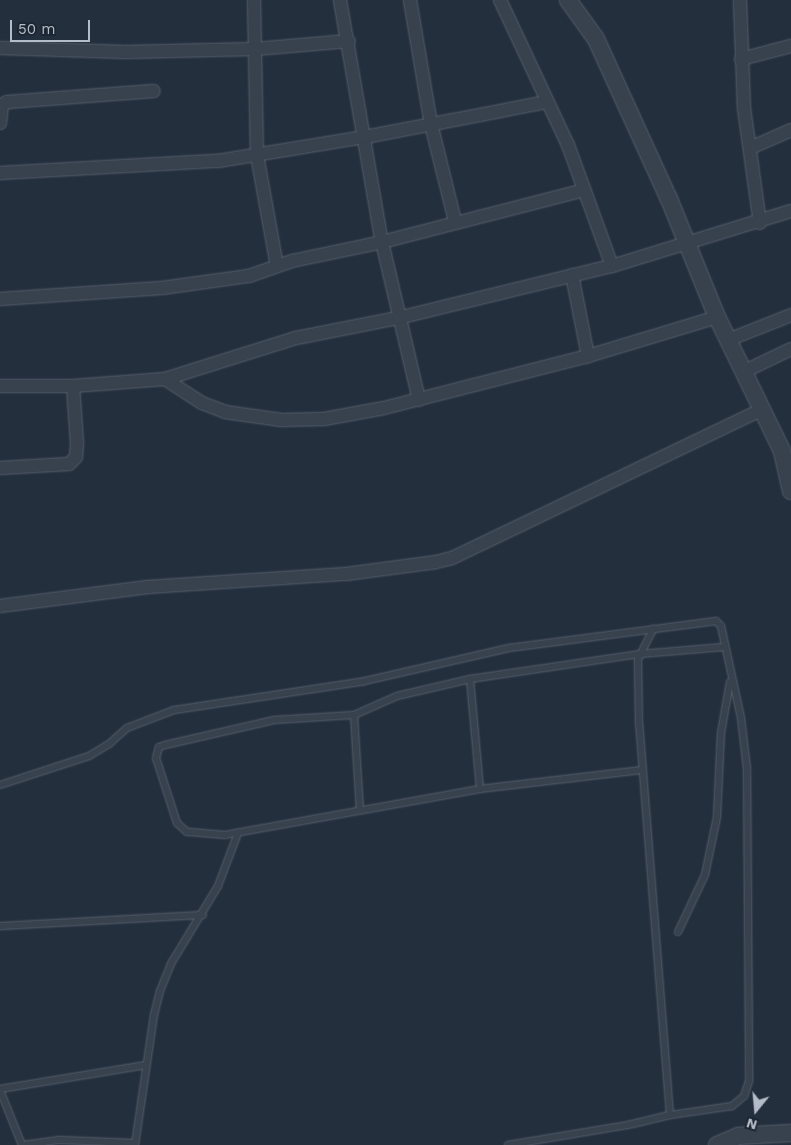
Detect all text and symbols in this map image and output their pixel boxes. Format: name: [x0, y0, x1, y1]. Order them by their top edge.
scale bar: [12, 10, 92, 42]
text: 50 m: [18, 20, 55, 38]
north arrow: [731, 1085, 781, 1135]
text: N: [744, 1115, 759, 1134]

